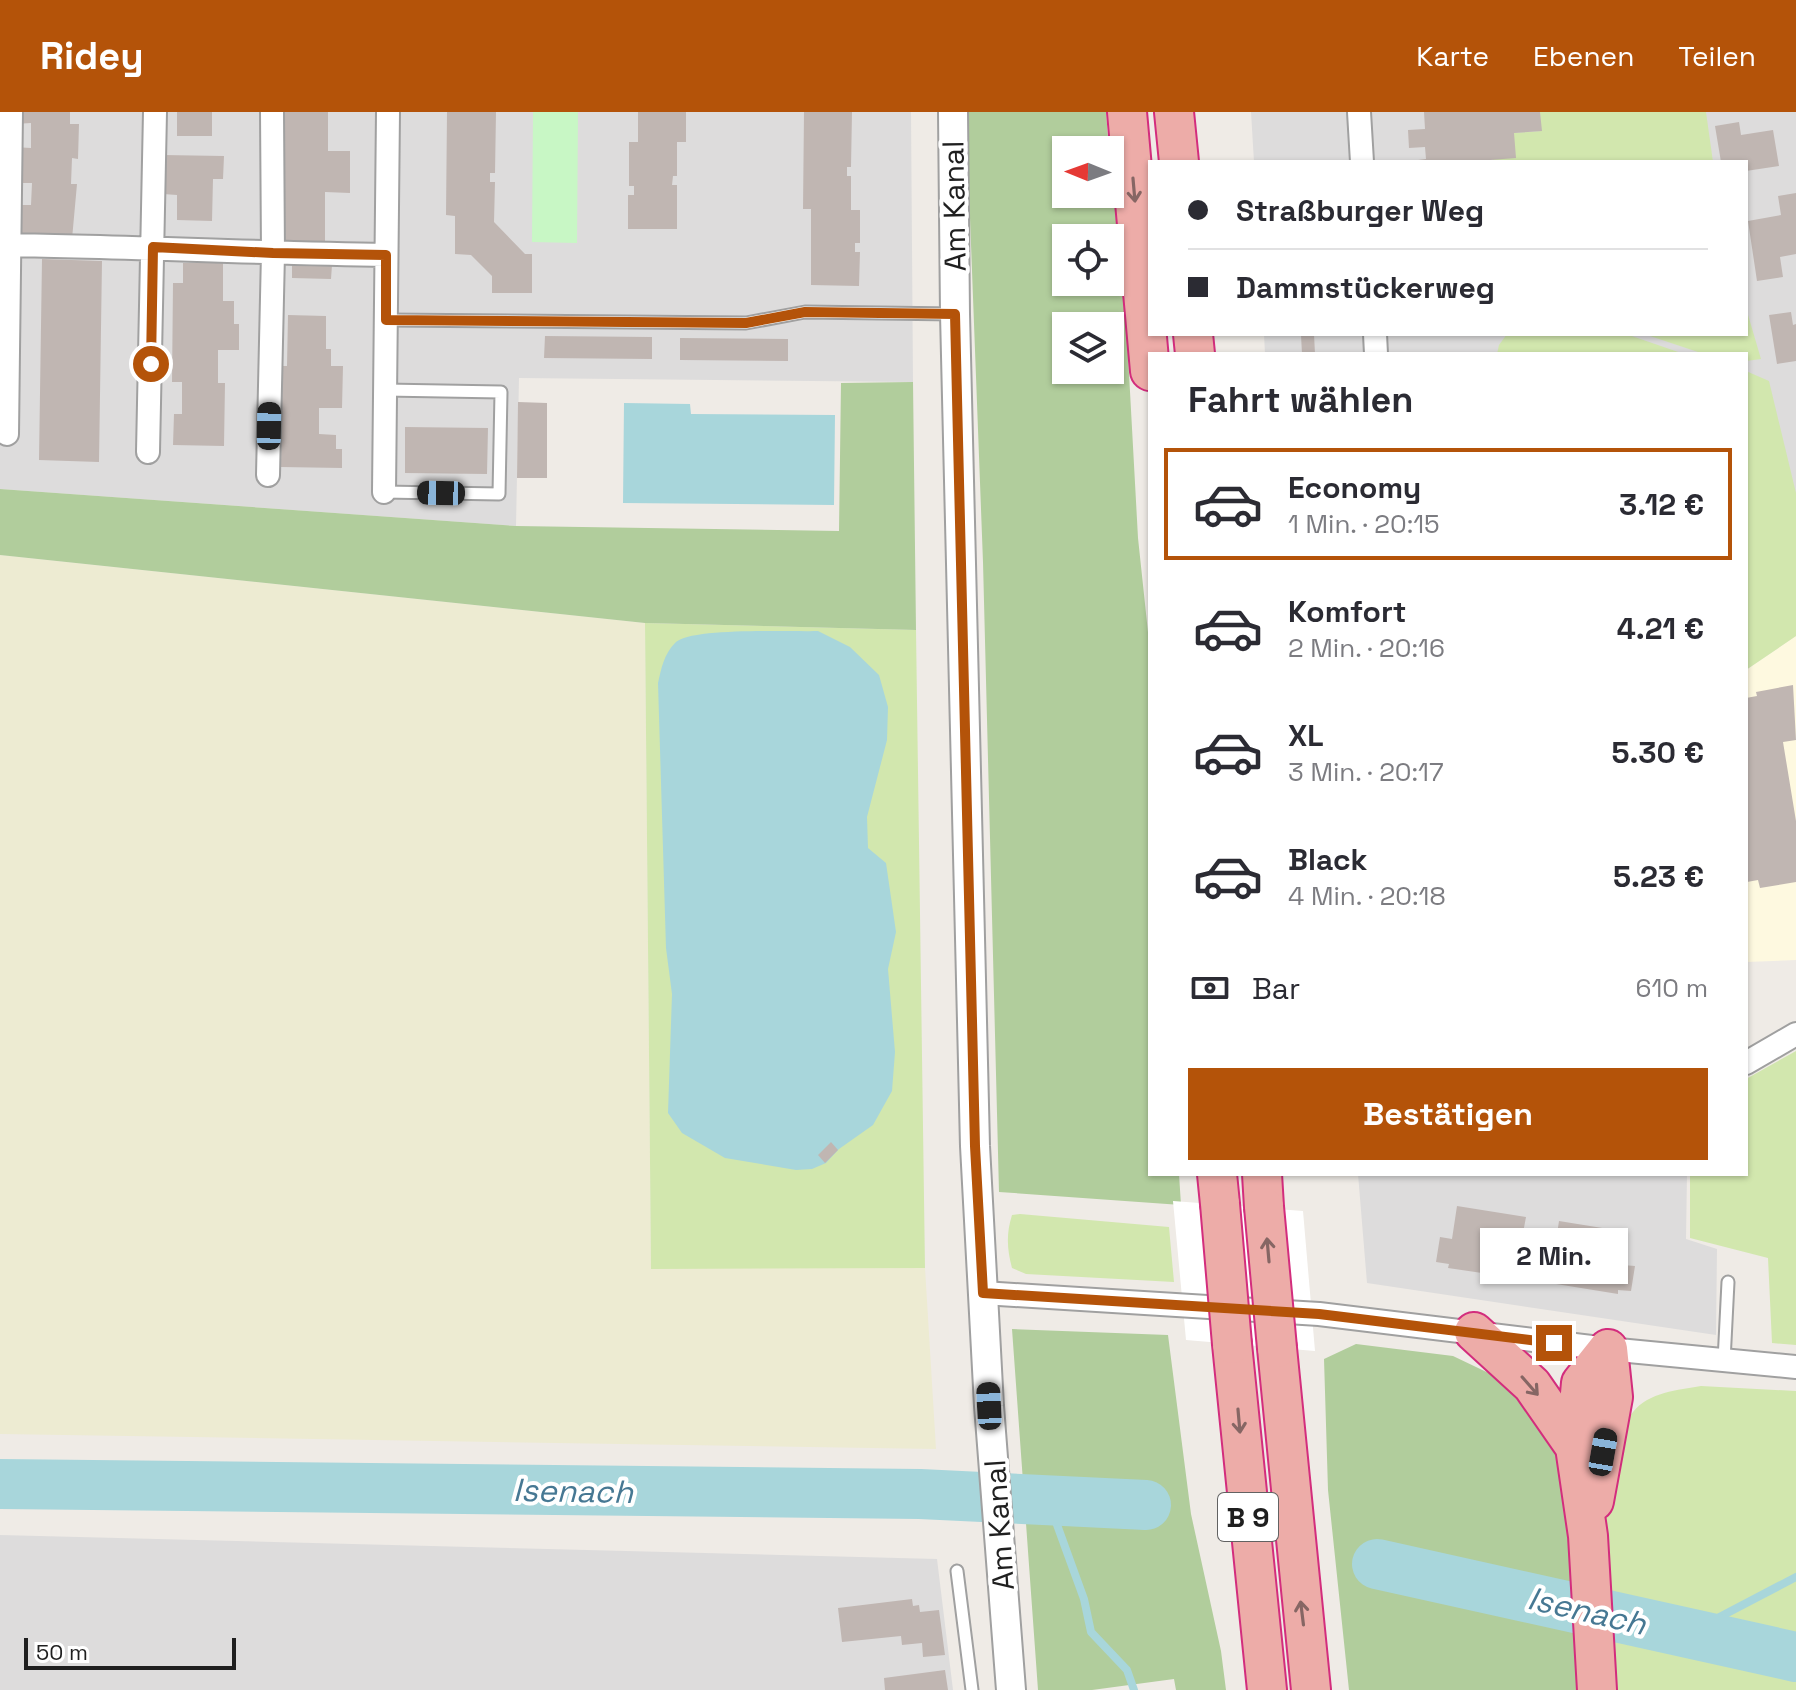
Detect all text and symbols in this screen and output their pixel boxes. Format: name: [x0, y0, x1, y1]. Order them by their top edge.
text: Ridey: [40, 32, 144, 80]
text: Karte: [1416, 38, 1489, 74]
text: Ebenen: [1533, 38, 1634, 74]
text: Teilen: [1678, 38, 1756, 74]
north arrow: [1052, 136, 1124, 208]
map controls: [1052, 136, 1124, 384]
street label: Am Kanal: [933, 140, 975, 272]
one-way arrow: [1127, 176, 1142, 203]
text: Straßburger Weg: [1236, 191, 1484, 230]
button: locate: [1052, 224, 1124, 296]
text: Dammstückerweg: [1236, 268, 1495, 307]
button: layers: [1052, 312, 1124, 384]
route start: [133, 346, 169, 382]
text: Fahrt wählen: [1188, 377, 1413, 423]
car: [257, 402, 281, 450]
icon: car: [1192, 468, 1264, 540]
text: Economy: [1288, 468, 1421, 507]
car: [417, 481, 465, 505]
text: 3.12 €: [1619, 485, 1704, 524]
text: 1 Min. · 20:15: [1288, 507, 1440, 541]
icon: car: [1192, 592, 1264, 664]
text: Komfort: [1288, 592, 1406, 631]
text: 4.21 €: [1617, 609, 1704, 648]
text: 2 Min. · 20:16: [1288, 631, 1445, 665]
icon: car: [1192, 716, 1264, 788]
text: XL: [1288, 716, 1324, 755]
text: 5.30 €: [1611, 733, 1704, 772]
text: 3 Min. · 20:17: [1288, 755, 1444, 789]
icon: car: [1192, 840, 1264, 912]
text: Black: [1288, 840, 1367, 879]
text: 5.23 €: [1613, 857, 1704, 896]
text: 4 Min. · 20:18: [1288, 879, 1446, 913]
icon: cash: [1188, 966, 1232, 1010]
text: Bar: [1252, 969, 1300, 1008]
text: 610 m: [1636, 971, 1708, 1005]
button: Bestätigen: [1188, 1068, 1708, 1160]
callout: 2 Min.: [1480, 1227, 1628, 1283]
one-way arrow: [1260, 1237, 1275, 1264]
text: 2 Min.: [1516, 1239, 1592, 1273]
route end: [1536, 1325, 1572, 1361]
one-way arrow: [1521, 1375, 1539, 1395]
car: [976, 1381, 1002, 1431]
one-way arrow: [1232, 1408, 1247, 1434]
car: [1587, 1426, 1619, 1478]
street label: Am Kanal: [975, 1458, 1023, 1592]
water label: Isenach: [513, 1470, 635, 1512]
road number: B 9: [1218, 1493, 1278, 1541]
water label: Isenach: [1524, 1578, 1651, 1644]
one-way arrow: [1294, 1600, 1309, 1626]
scale bar: [24, 1634, 236, 1670]
text: 50 m: [36, 1638, 88, 1666]

